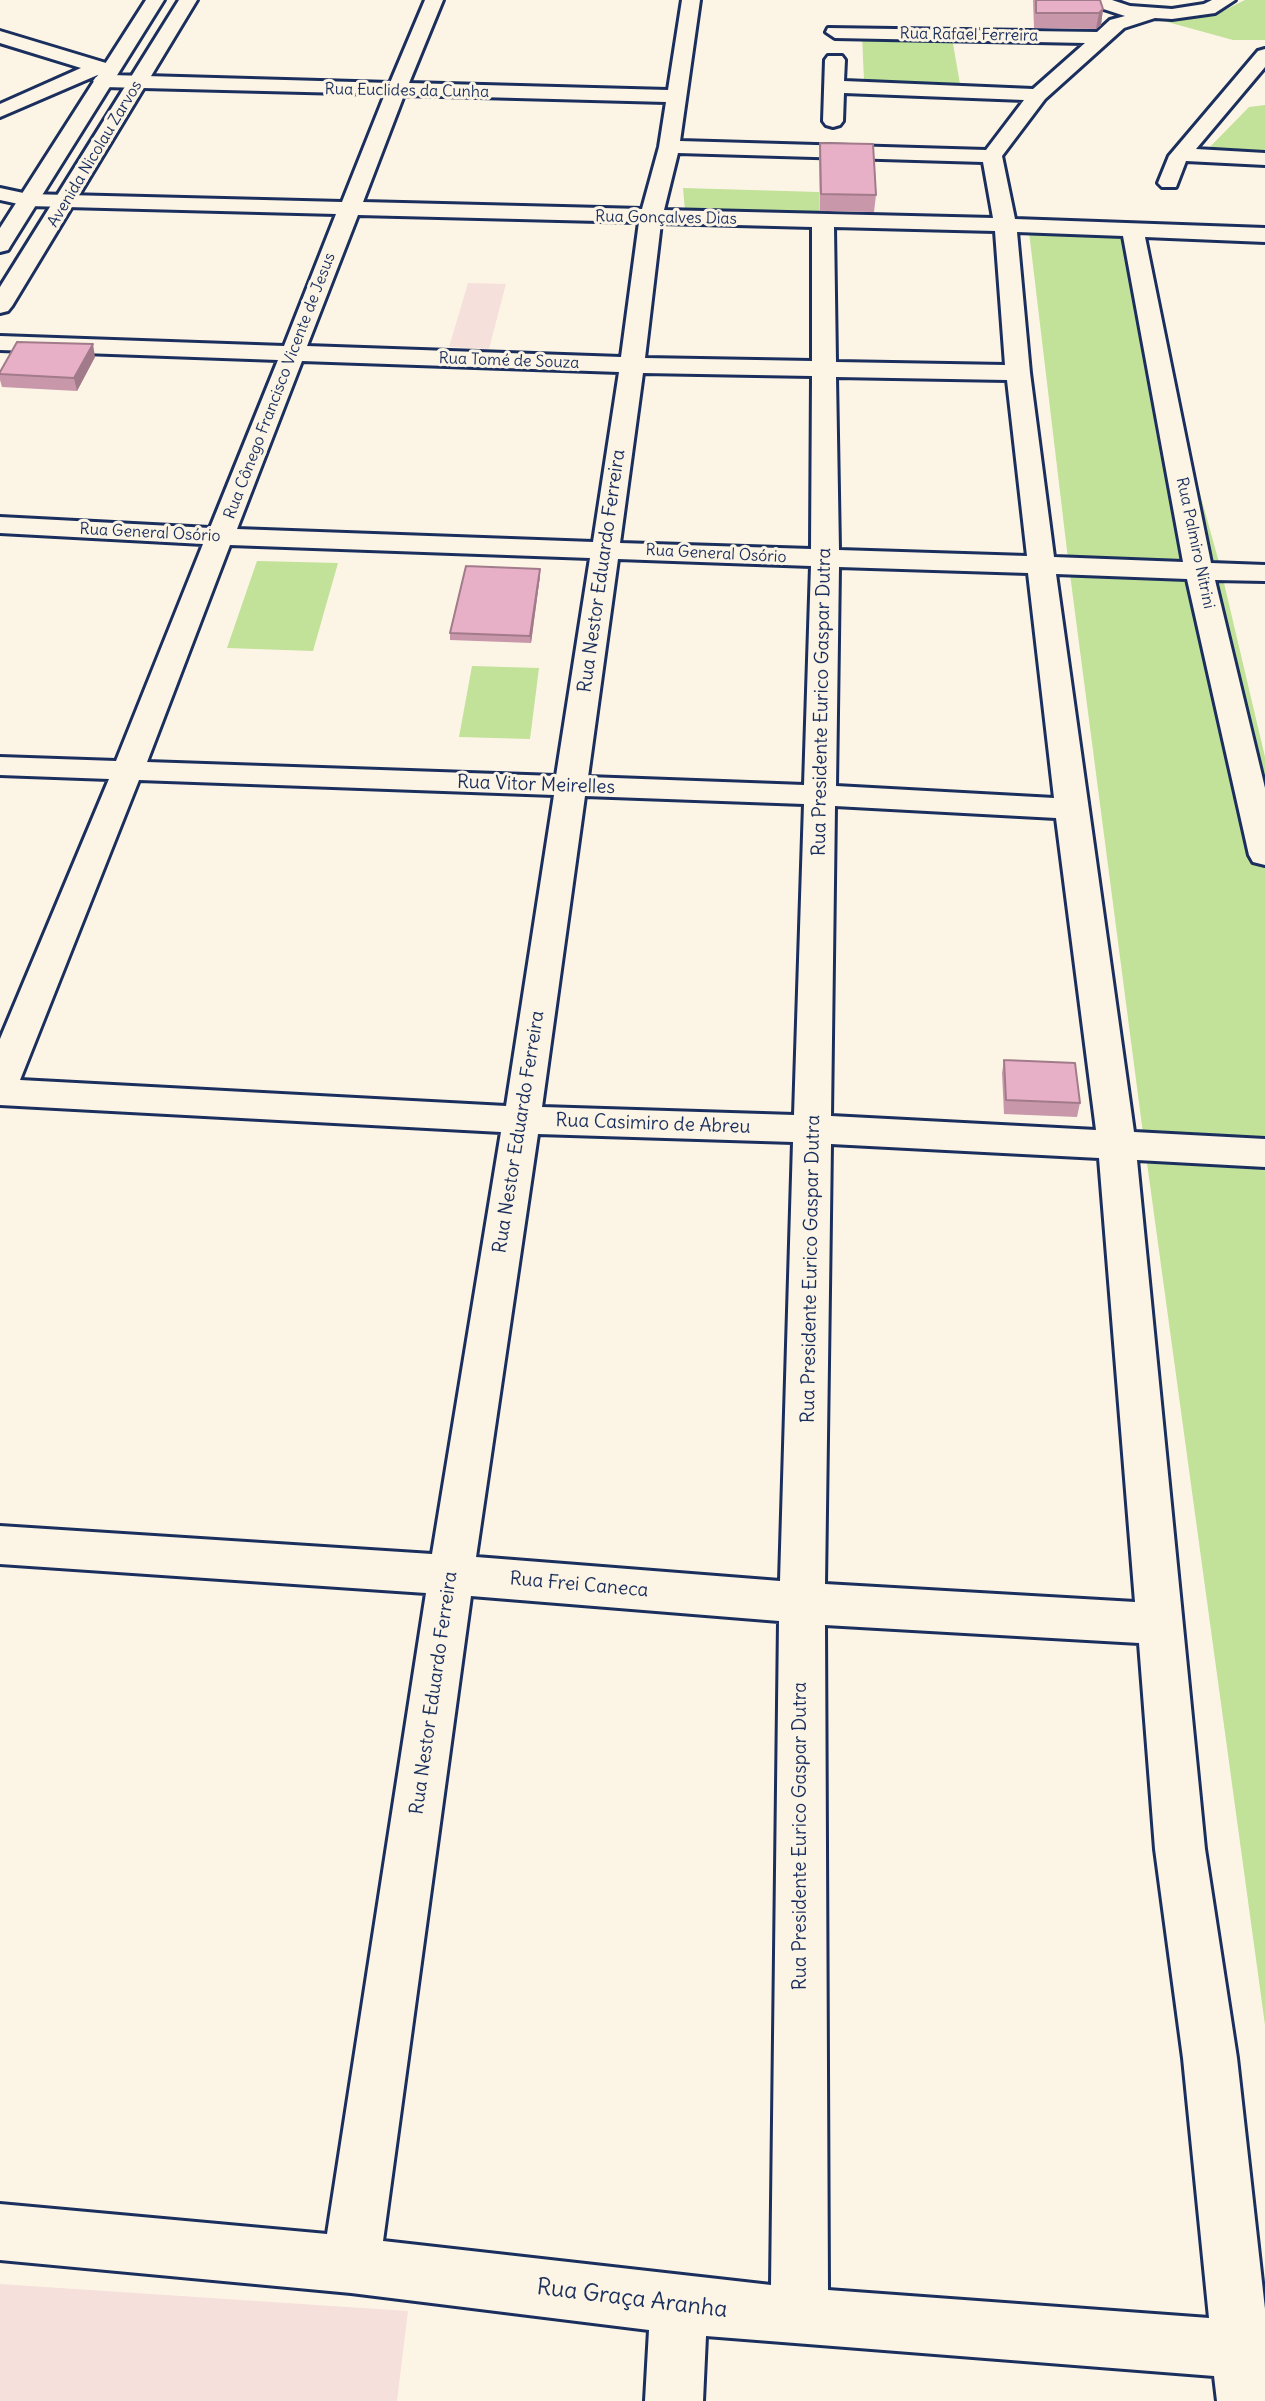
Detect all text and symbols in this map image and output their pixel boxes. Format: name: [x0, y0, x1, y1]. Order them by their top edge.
street label: Rua Rafael Ferreira: [899, 24, 1039, 46]
street label: Avenida Nicolau Zarvos: [44, 77, 146, 231]
street label: Rua Euclides da Cunha: [325, 80, 489, 102]
street label: Rua Gonçalves Dias: [595, 207, 737, 229]
street label: Rua Cônego Francisco Vicente de Jesus: [220, 250, 340, 522]
street label: Rua Tomé de Souza: [438, 349, 580, 373]
street label: Rua Nestor Eduardo Ferreira: [574, 448, 630, 694]
street label: Rua Palmiro Nitrini: [1172, 475, 1218, 611]
street label: Rua General Osório: [79, 520, 221, 546]
street label: Rua General Osório: [645, 541, 787, 567]
street label: Rua Presidente Eurico Gaspar Dutra: [808, 548, 836, 856]
street label: Rua Vitor Meirelles: [456, 771, 616, 799]
street label: Rua Nestor Eduardo Ferreira: [489, 1009, 549, 1255]
street label: Rua Casimiro de Abreu: [555, 1109, 751, 1139]
street label: Rua Presidente Eurico Gaspar Dutra: [797, 1115, 825, 1423]
street label: Rua Frei Caneca: [509, 1568, 649, 1602]
street label: Rua Nestor Eduardo Ferreira: [406, 1570, 462, 1816]
street label: Rua Presidente Eurico Gaspar Dutra: [790, 1682, 812, 1990]
street label: Rua Graça Aranha: [535, 2274, 729, 2324]

